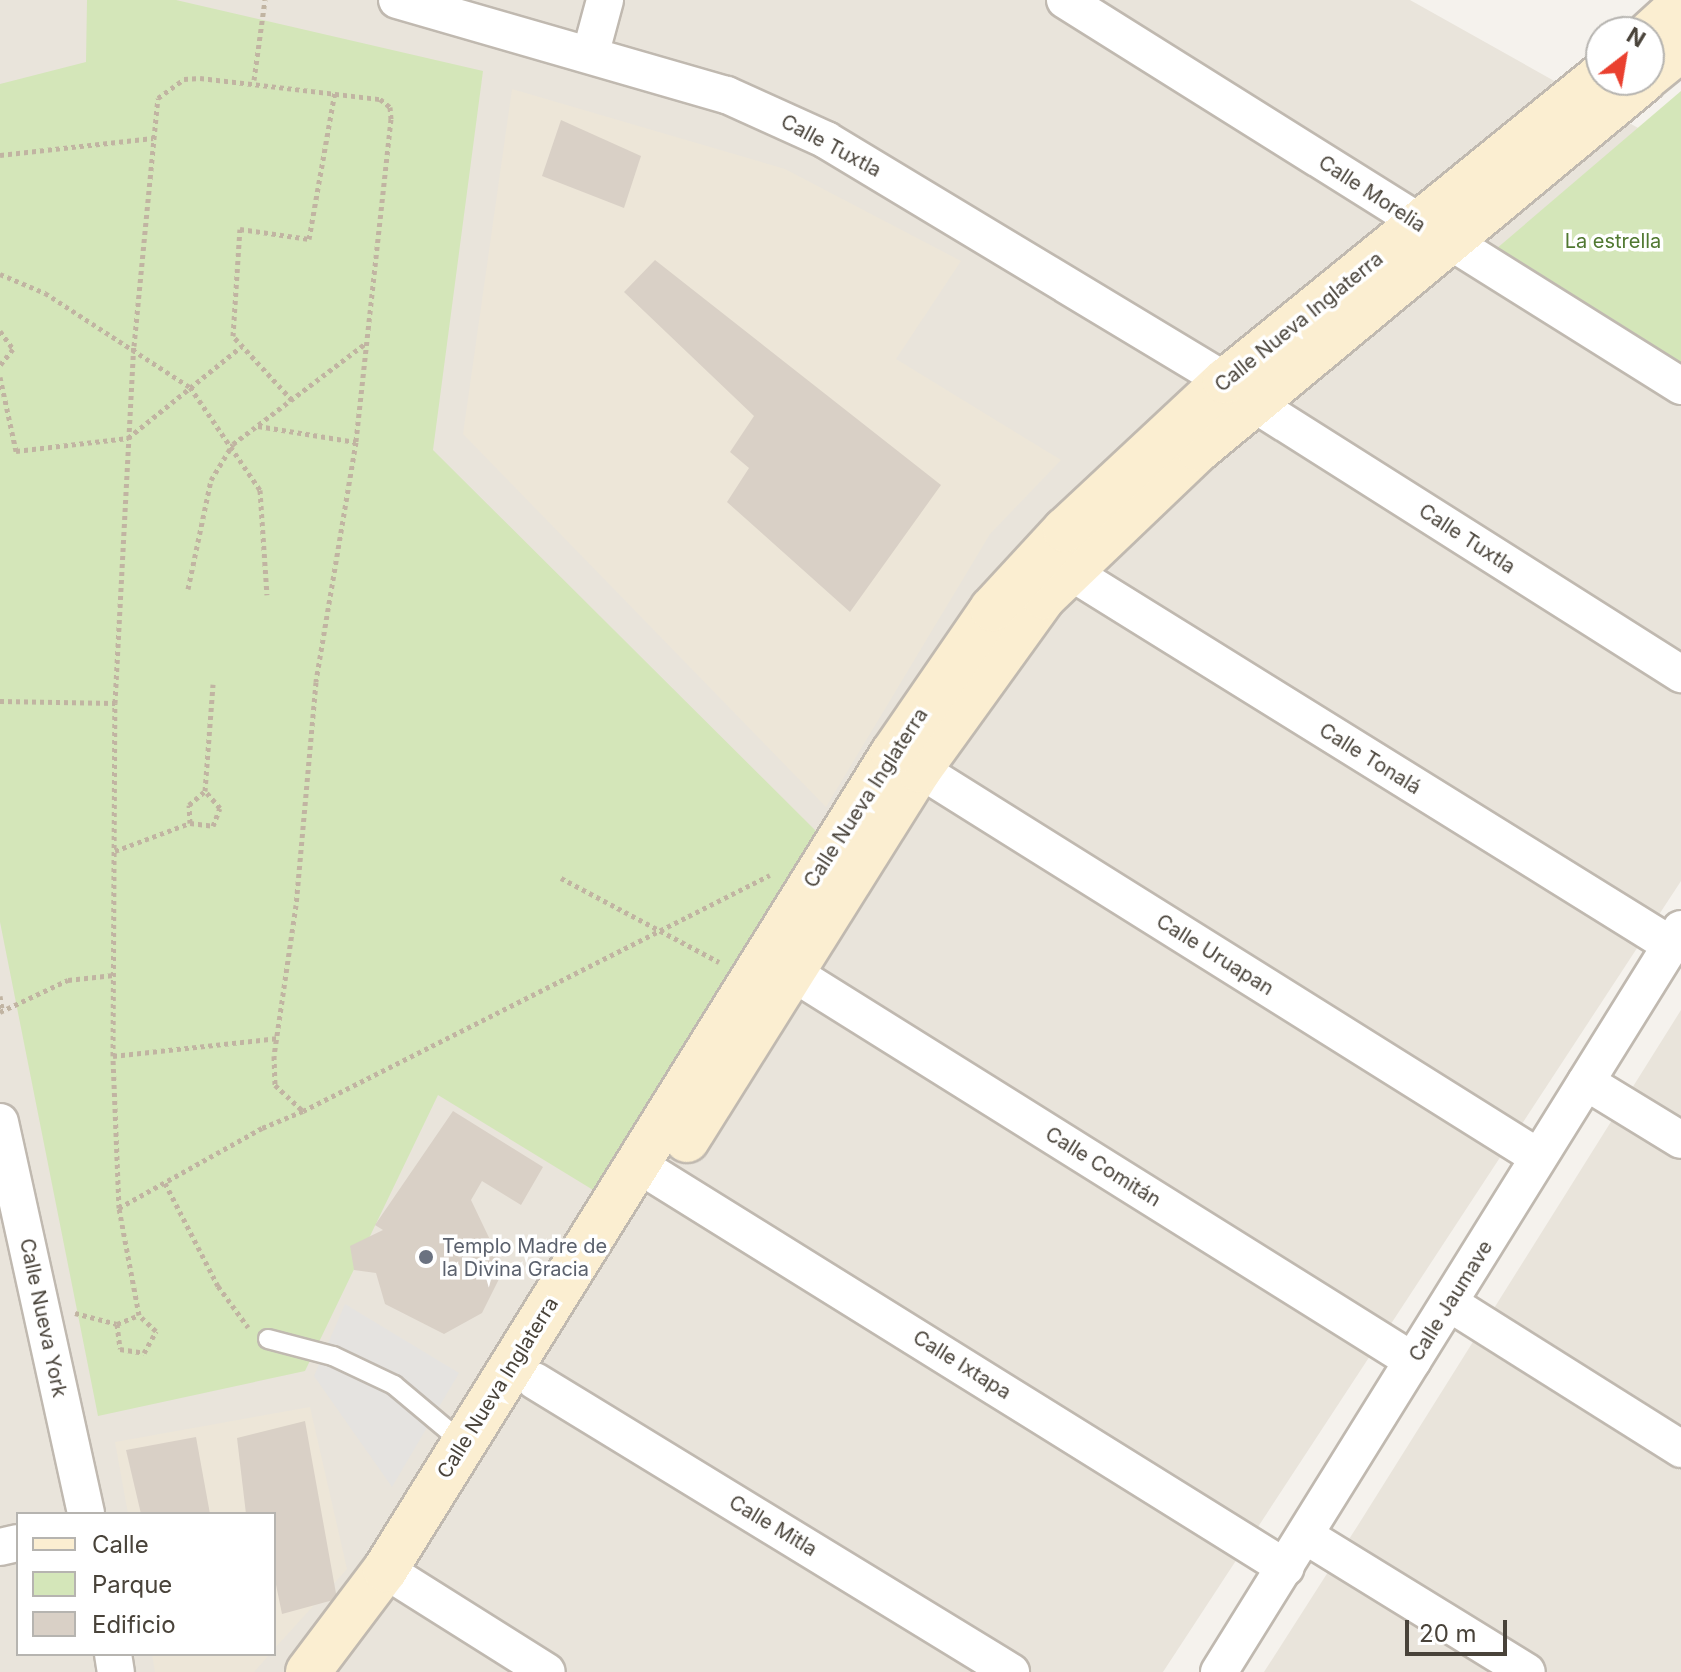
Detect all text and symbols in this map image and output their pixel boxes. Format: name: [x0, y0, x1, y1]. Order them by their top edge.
north arrow: [1585, 16, 1665, 96]
text: N: [1622, 22, 1650, 53]
street label: Calle Tuxtla: [777, 110, 885, 182]
street label: Calle Morelia: [1314, 151, 1430, 237]
park label: La estrella: [1565, 229, 1661, 253]
street label: Calle Nueva Inglaterra: [1210, 247, 1388, 397]
street label: Calle Tuxtla: [1414, 499, 1520, 579]
street label: Calle Nueva Inglaterra: [799, 704, 933, 892]
street label: Calle Tonalá: [1315, 718, 1425, 800]
street label: Calle Uruapan: [1152, 909, 1278, 1001]
street label: Calle Comitán: [1041, 1122, 1165, 1212]
place label: Templo Madre de la Divina Gracia: [442, 1234, 607, 1281]
street label: Calle Nueva York: [14, 1236, 72, 1400]
street label: Calle Jaumave: [1404, 1236, 1498, 1366]
marker: Templo Madre de la Divina Gracia: [417, 1248, 435, 1266]
street label: Calle Nueva Inglaterra: [432, 1293, 564, 1483]
street label: Calle Ixtapa: [909, 1325, 1015, 1405]
street label: Calle Mitla: [725, 1490, 821, 1562]
legend: [16, 1512, 276, 1656]
text: Calle: [92, 1530, 149, 1559]
text: Parque: [92, 1570, 172, 1599]
scale bar: [1409, 1604, 1511, 1654]
text: Edificio: [92, 1610, 176, 1639]
text: 20 m: [1419, 1619, 1477, 1648]

